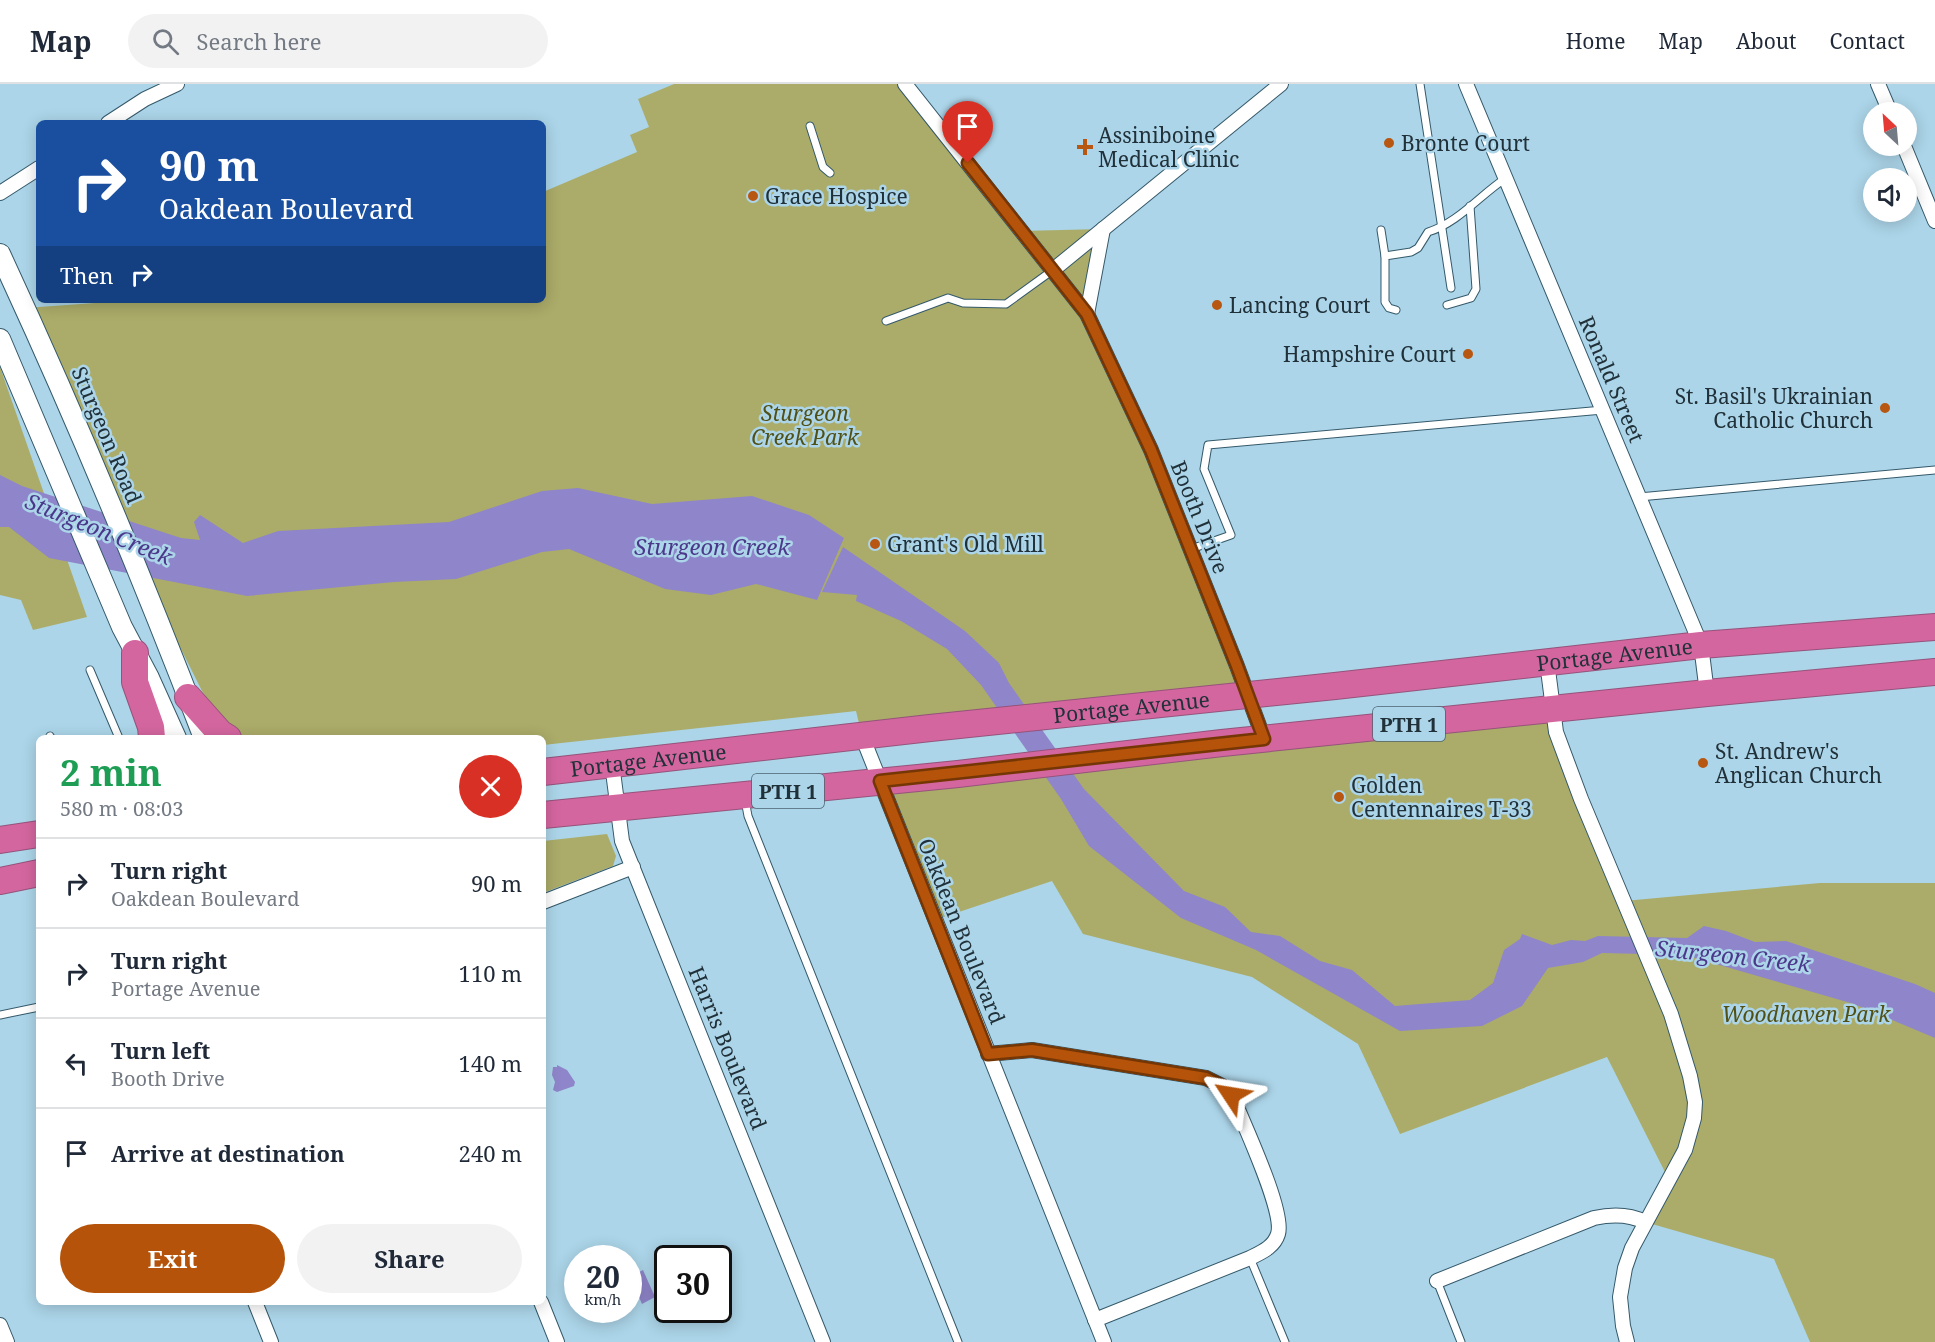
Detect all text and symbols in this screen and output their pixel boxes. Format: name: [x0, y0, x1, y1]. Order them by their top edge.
search box: [128, 14, 548, 68]
text: Map: [30, 22, 92, 60]
icon: search: [149, 25, 182, 58]
text: Search here: [197, 26, 321, 56]
text: Home: [1566, 27, 1626, 55]
text: Map: [1659, 27, 1703, 55]
text: About: [1736, 27, 1797, 55]
text: Contact: [1830, 27, 1905, 55]
pin: [942, 101, 993, 163]
north arrow: [1863, 102, 1917, 156]
map controls: [1863, 102, 1917, 222]
icon: arrive: [951, 110, 984, 143]
place label: Assiniboine Medical Clinic: [1098, 121, 1239, 173]
place label: Bronte Court: [1401, 129, 1530, 157]
text: 90 m: [159, 136, 259, 193]
marker: Bronte Court: [1382, 136, 1396, 150]
marker: Assiniboine Medical Clinic: [1076, 138, 1094, 156]
icon: right: [60, 144, 138, 222]
button: sound: [1863, 168, 1917, 222]
place label: Grace Hospice: [765, 182, 908, 210]
marker: Grace Hospice: [746, 189, 760, 203]
text: Oakdean Boulevard: [159, 190, 413, 227]
icon: right: [125, 258, 158, 291]
text: Then: [60, 260, 113, 290]
place label: Lancing Court: [1229, 291, 1370, 319]
marker: Lancing Court: [1210, 298, 1224, 312]
street label: Ronald Street: [1573, 312, 1651, 446]
place label: Hampshire Court: [1283, 340, 1456, 368]
marker: Hampshire Court: [1461, 347, 1475, 361]
street label: Sturgeon Road: [66, 362, 149, 508]
place label: St. Basil's Ukrainian Catholic Church: [1675, 382, 1873, 434]
park label: Sturgeon Creek Park: [751, 399, 860, 451]
marker: St. Basil's Ukrainian Catholic Church: [1878, 401, 1892, 415]
street label: Booth Drive: [1165, 456, 1235, 578]
water label: Sturgeon Creek: [21, 485, 178, 572]
place label: Grant's Old Mill: [887, 530, 1044, 558]
water label: Sturgeon Creek: [634, 531, 791, 561]
marker: Grant's Old Mill: [868, 537, 882, 551]
street label: Portage Avenue: [1535, 632, 1694, 677]
street label: Portage Avenue: [1052, 685, 1211, 729]
road number: PTH 1: [1373, 707, 1445, 741]
street label: Portage Avenue: [569, 737, 728, 783]
place label: St. Andrew's Anglican Church: [1715, 737, 1882, 789]
text: 2 min: [60, 748, 162, 797]
button: close: [459, 755, 522, 818]
marker: St. Andrew's Anglican Church: [1696, 756, 1710, 770]
place label: Golden Centennaires T-33: [1351, 771, 1532, 823]
road number: PTH 1: [752, 774, 824, 808]
marker: Golden Centennaires T-33: [1332, 790, 1346, 804]
text: 580 m · 08:03: [60, 795, 183, 822]
street label: Oakdean Boulevard: [912, 834, 1012, 1028]
text: Turn right: [111, 855, 227, 885]
icon: right: [60, 867, 93, 900]
text: 90 m: [471, 868, 522, 898]
text: Oakdean Boulevard: [111, 885, 300, 912]
water label: Sturgeon Creek: [1654, 932, 1813, 978]
text: Turn right: [111, 945, 227, 975]
icon: right: [60, 957, 93, 990]
text: 110 m: [459, 958, 522, 988]
street label: Harris Boulevard: [683, 962, 774, 1134]
text: Portage Avenue: [111, 975, 260, 1002]
park label: Woodhaven Park: [1722, 1000, 1891, 1028]
text: Turn left: [111, 1035, 210, 1065]
icon: left: [60, 1047, 93, 1080]
text: 140 m: [459, 1048, 522, 1078]
position arrow: [1199, 1063, 1263, 1127]
text: Booth Drive: [111, 1065, 225, 1092]
icon: arrive: [60, 1137, 93, 1170]
text: Arrive at destination: [111, 1138, 345, 1168]
text: 240 m: [459, 1138, 522, 1168]
button: Exit: [60, 1224, 285, 1293]
button: Share: [297, 1224, 522, 1293]
speed limit sign: 30: [654, 1245, 732, 1323]
text: 20: [586, 1256, 620, 1297]
text: km/h: [585, 1289, 621, 1309]

